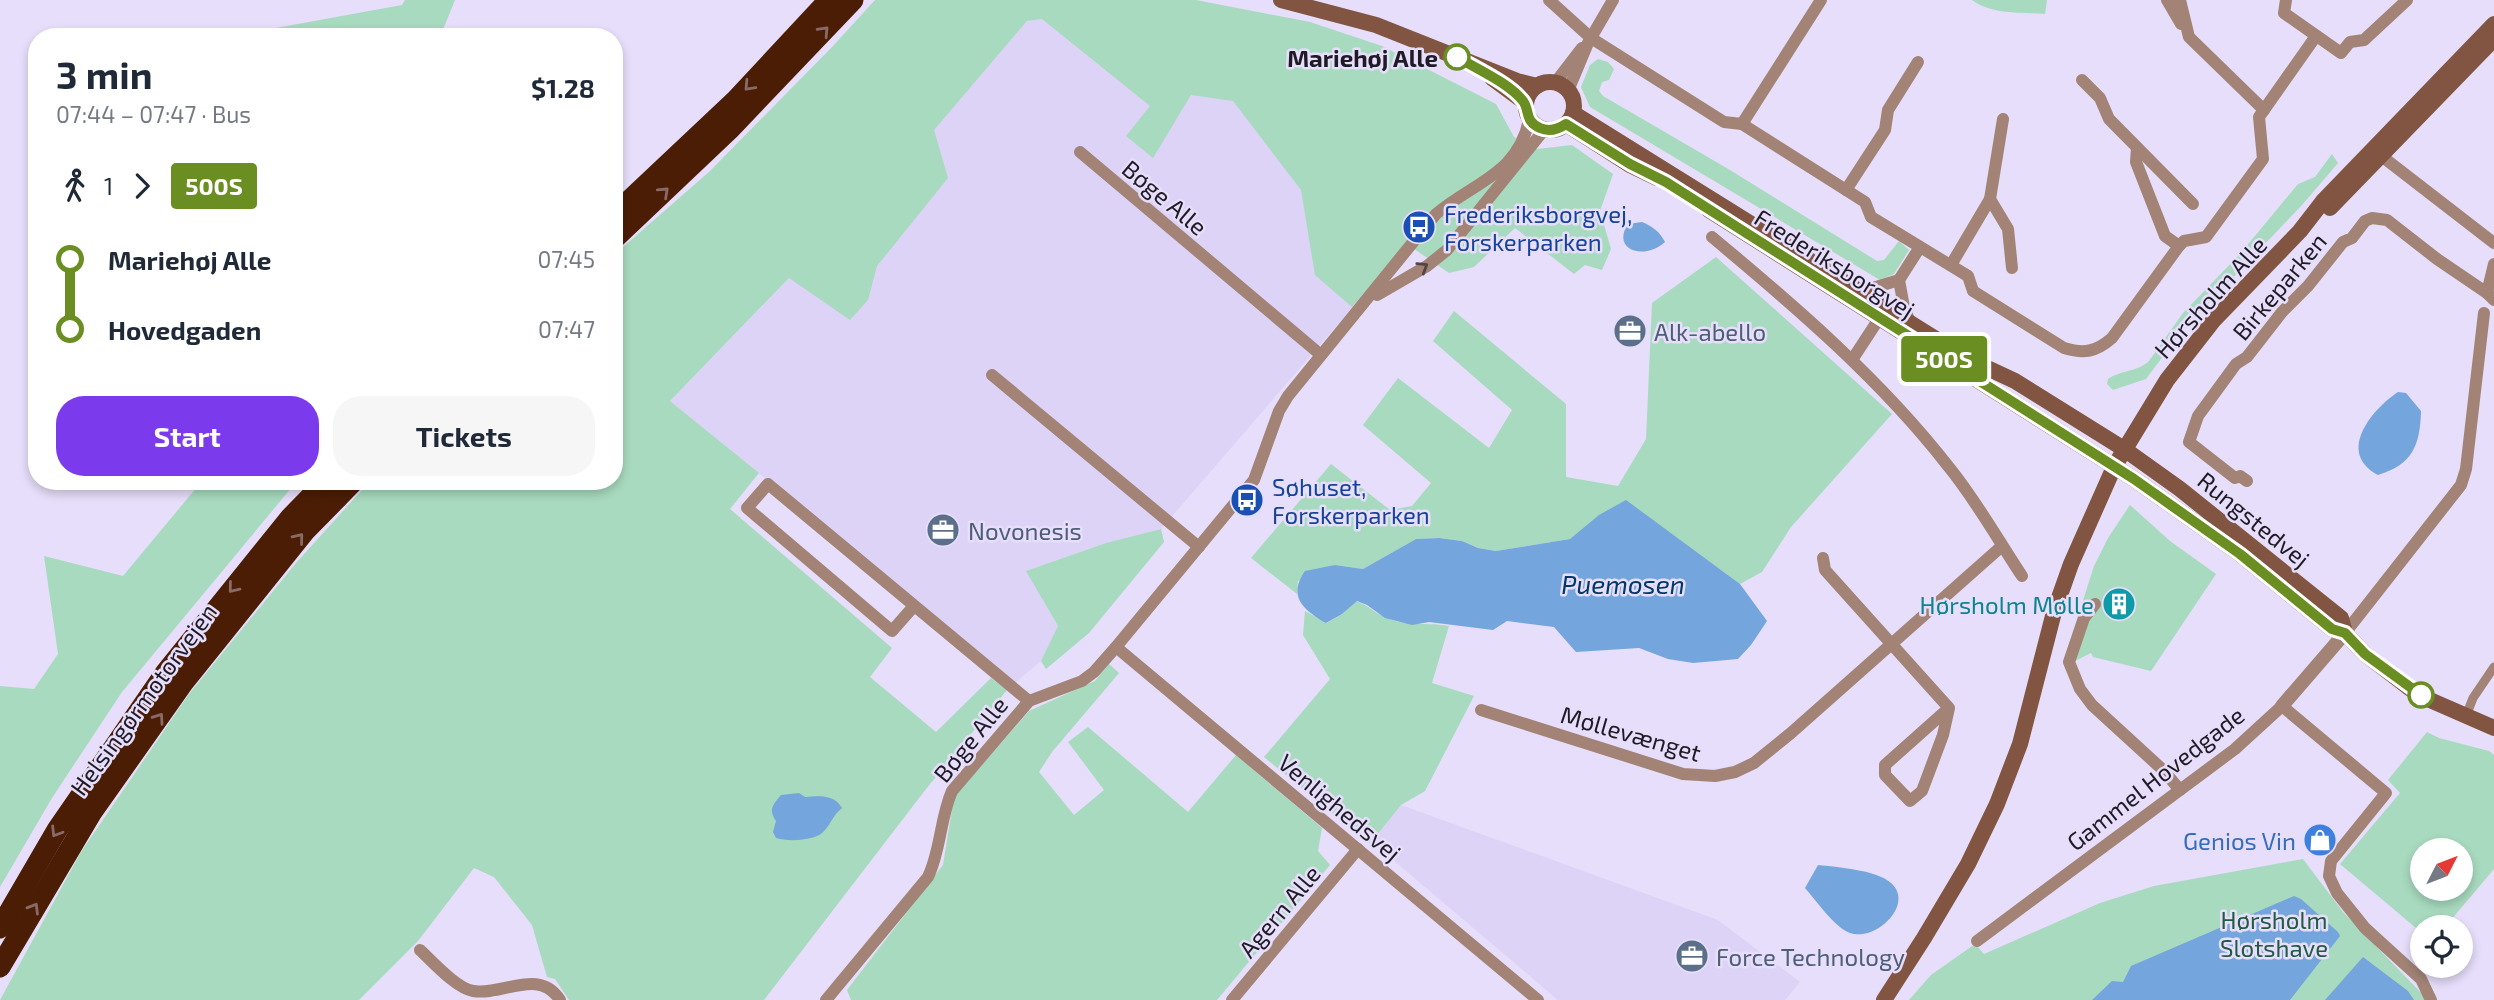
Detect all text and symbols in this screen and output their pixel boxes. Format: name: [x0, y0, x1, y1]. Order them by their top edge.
one-way arrow: [816, 26, 829, 39]
place label: Mariehøj Alle: [1287, 43, 1438, 72]
marker: Mariehøj Alle: [1444, 44, 1470, 70]
text: 3 min: [56, 51, 153, 97]
text: $1.28: [531, 72, 595, 103]
one-way arrow: [745, 78, 758, 91]
text: 07:44 – 07:47 · Bus: [56, 100, 251, 128]
street label: Bøge Alle: [1117, 153, 1213, 241]
icon: walk: [56, 167, 94, 205]
icon: forward: [123, 167, 161, 205]
text: 500S: [185, 171, 243, 200]
text: 1: [104, 172, 113, 200]
one-way arrow: [656, 188, 669, 201]
place label: Frederiksborgvej, Forskerparken: [1444, 199, 1633, 256]
street label: Frederiksborgvej: [1750, 202, 1920, 324]
bus stop icon: Frederiksborgvej, Forskerparken: [1400, 208, 1438, 246]
street label: Birkeparken: [2226, 227, 2332, 345]
street label: Hørsholm Alle: [2148, 230, 2272, 364]
text: Mariehøj Alle: [108, 244, 271, 275]
text: 07:45: [537, 245, 595, 273]
one-way arrow: [1415, 262, 1428, 275]
office icon: Alk-abello: [1611, 312, 1649, 350]
text: Hovedgaden: [108, 314, 261, 345]
text: 07:47: [538, 315, 595, 343]
place label: Alk-abello: [1654, 317, 1766, 346]
line badge: 500S: [1895, 336, 1993, 382]
text: 500S: [1915, 344, 1973, 373]
button: Start: [56, 396, 319, 476]
button: Tickets: [333, 396, 595, 476]
street label: Rungstedvej: [2192, 465, 2316, 573]
place label: Søhuset, Forskerparken: [1272, 472, 1430, 529]
bus stop icon: Søhuset, Forskerparken: [1228, 481, 1266, 519]
office icon: Novonesis: [924, 511, 962, 549]
place label: Novonesis: [968, 516, 1082, 545]
one-way arrow: [291, 534, 303, 547]
water label: Puemosen: [1561, 568, 1685, 599]
one-way arrow: [229, 580, 241, 593]
building icon: Hørsholm Mølle: [2100, 585, 2138, 623]
place label: Hørsholm Mølle: [1920, 590, 2094, 619]
street label: Helsingørmotorvejen: [64, 597, 222, 801]
unlabelled marker: [2408, 682, 2434, 708]
street label: Bøge Alle: [927, 690, 1013, 788]
street label: Møllevænget: [1558, 699, 1704, 767]
street label: Gammel Hovedgade: [2061, 700, 2249, 856]
one-way arrow: [151, 713, 163, 726]
street label: Venlighedsvej: [1273, 747, 1407, 867]
shop icon: Genios Vin: [2301, 821, 2339, 859]
one-way arrow: [52, 824, 65, 837]
place label: Genios Vin: [2183, 826, 2296, 855]
north arrow: [2410, 838, 2473, 901]
map controls: [2410, 838, 2473, 978]
street label: Agern Alle: [1232, 859, 1326, 963]
one-way arrow: [25, 902, 38, 915]
park label: Hørsholm Slotshave: [2220, 905, 2328, 962]
button: locate: [2410, 915, 2473, 978]
office icon: Force Technology: [1673, 937, 1711, 975]
place label: Force Technology: [1716, 942, 1905, 971]

